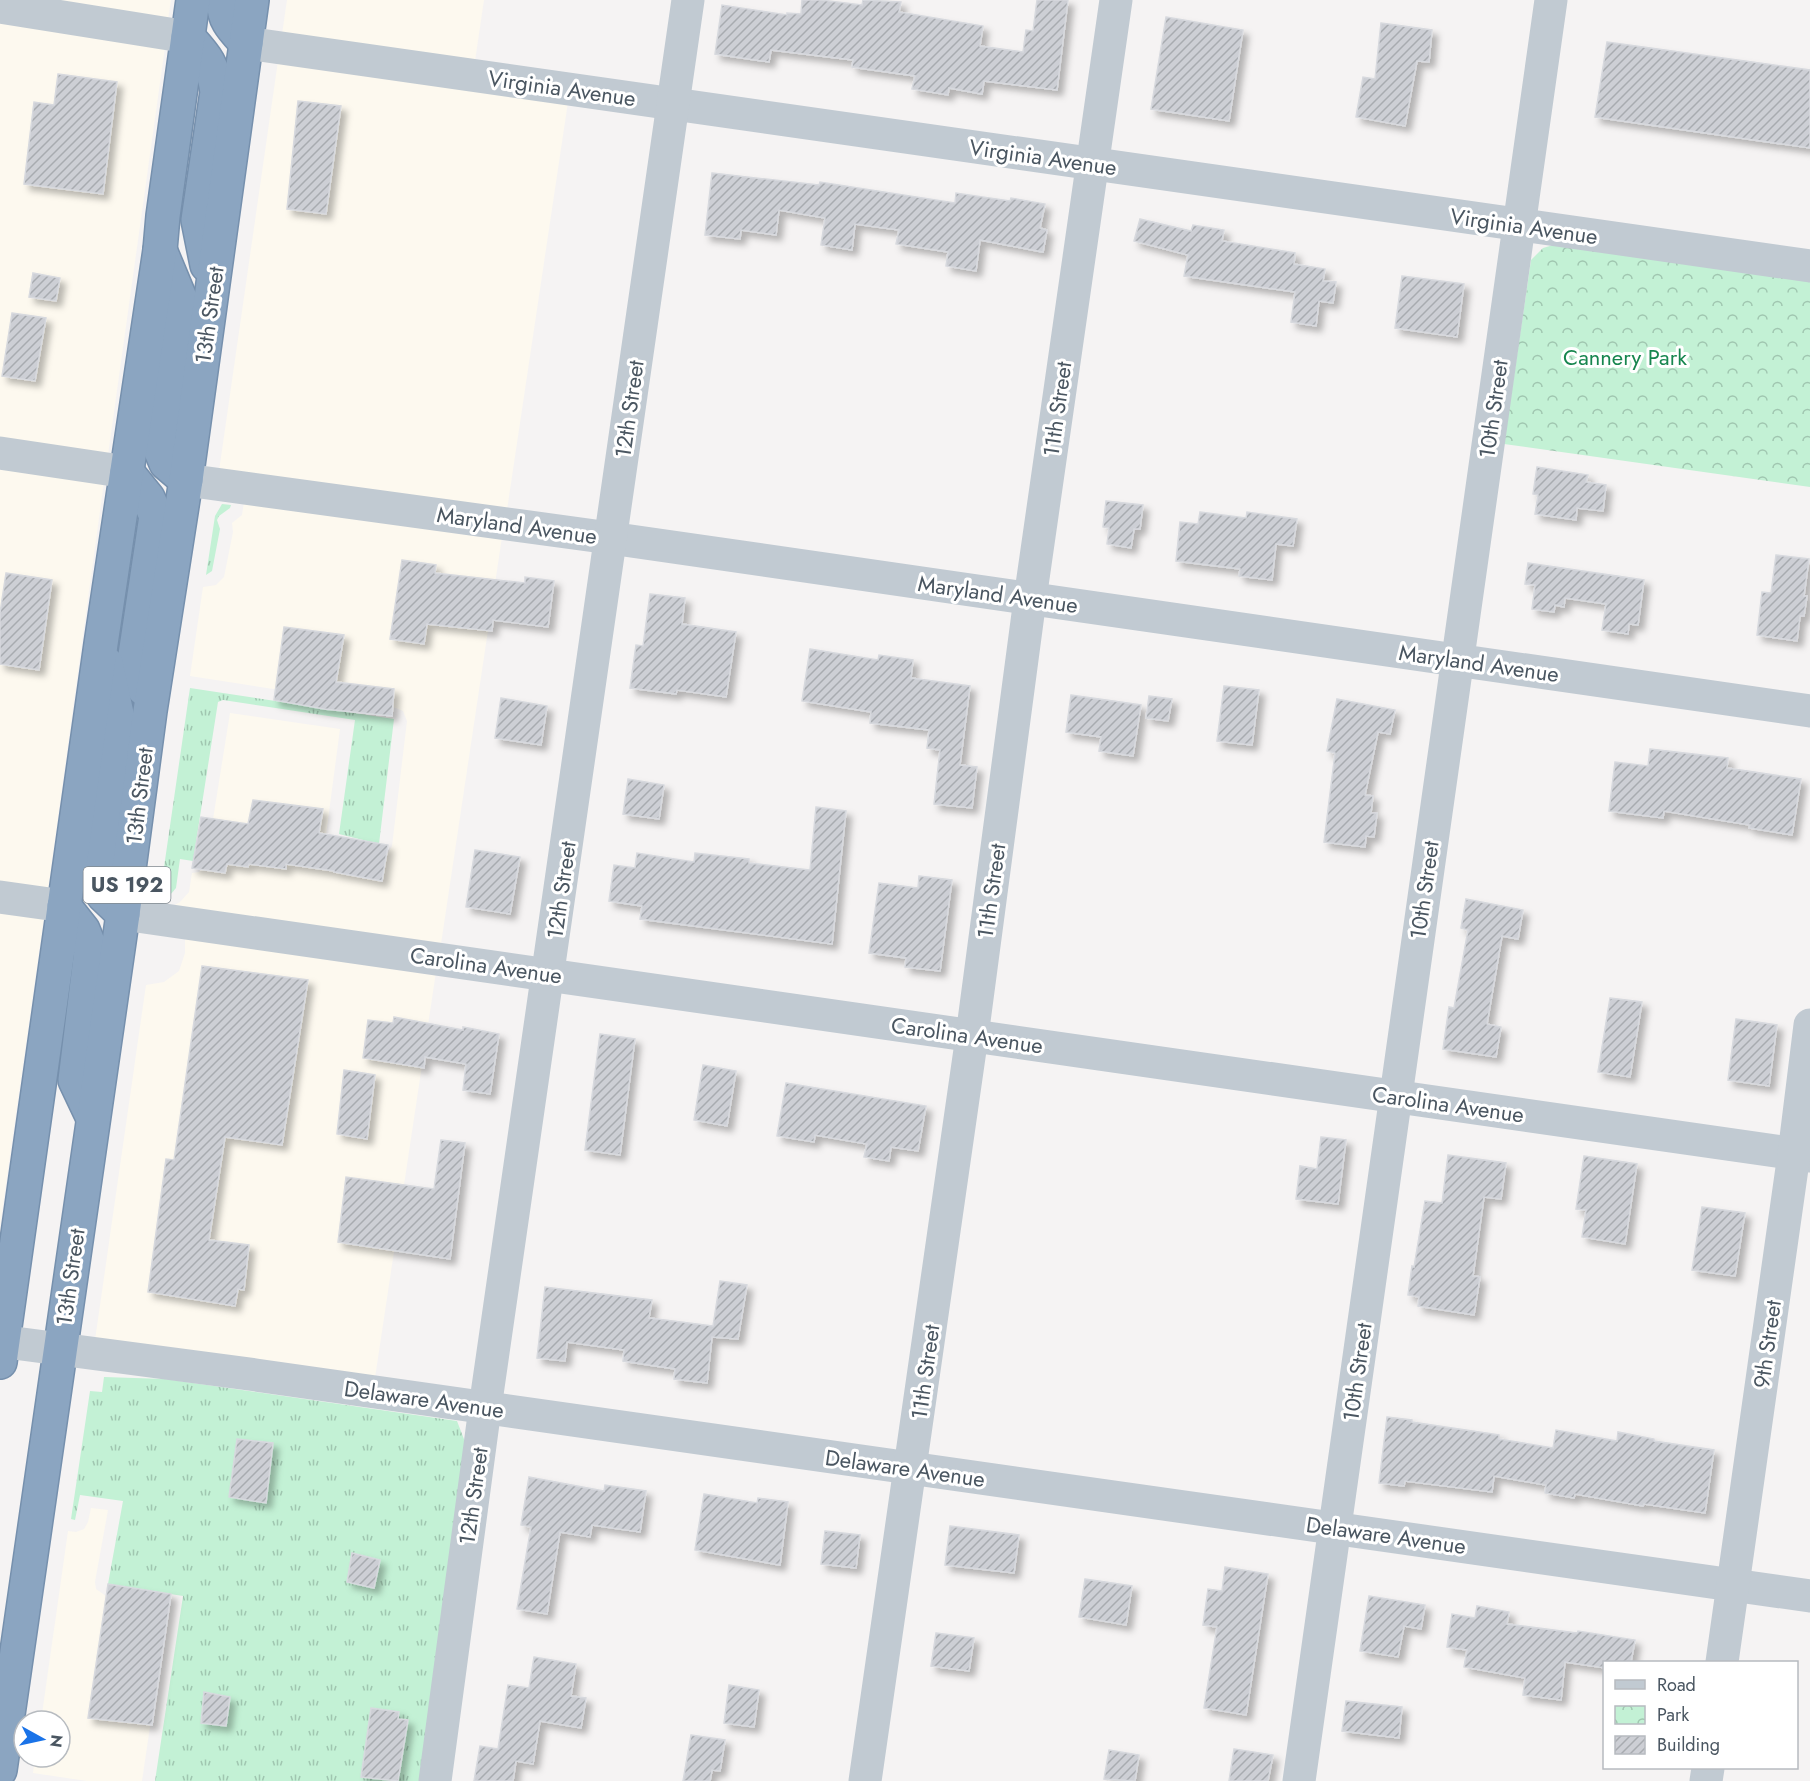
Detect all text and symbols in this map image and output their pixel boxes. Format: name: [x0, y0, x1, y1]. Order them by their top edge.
street label: Virginia Avenue: [486, 62, 638, 114]
street label: Virginia Avenue: [967, 131, 1119, 183]
street label: Virginia Avenue: [1448, 200, 1600, 252]
street label: 13th Street: [186, 264, 232, 366]
park label: Cannery Park: [1563, 341, 1687, 373]
street label: 12th Street: [606, 357, 652, 460]
street label: 10th Street: [1470, 357, 1516, 460]
street label: 11th Street: [1034, 359, 1080, 459]
street label: Maryland Avenue: [435, 498, 599, 552]
street label: Maryland Avenue: [916, 567, 1080, 621]
street label: Maryland Avenue: [1397, 636, 1561, 690]
street label: 13th Street: [117, 745, 161, 847]
street label: 12th Street: [538, 838, 584, 941]
street label: 10th Street: [1401, 838, 1447, 941]
street label: 11th Street: [968, 841, 1014, 941]
road number: US 192: [84, 867, 170, 903]
street label: Carolina Avenue: [408, 939, 564, 991]
street label: Carolina Avenue: [889, 1009, 1045, 1061]
street label: Carolina Avenue: [1370, 1078, 1526, 1130]
street label: 13th Street: [47, 1226, 93, 1328]
street label: 9th Street: [1745, 1297, 1789, 1390]
street label: 10th Street: [1334, 1320, 1380, 1423]
street label: 11th Street: [902, 1322, 948, 1422]
street label: Delaware Avenue: [342, 1372, 506, 1426]
street label: Delaware Avenue: [823, 1441, 987, 1495]
street label: 12th Street: [450, 1444, 496, 1547]
street label: Delaware Avenue: [1304, 1508, 1468, 1562]
legend: [1603, 1661, 1798, 1769]
text: Road: [1657, 1672, 1696, 1698]
text: Park: [1657, 1702, 1689, 1728]
north arrow: [12, 1709, 72, 1769]
text: Building: [1657, 1732, 1720, 1758]
text: N: [44, 1733, 69, 1749]

